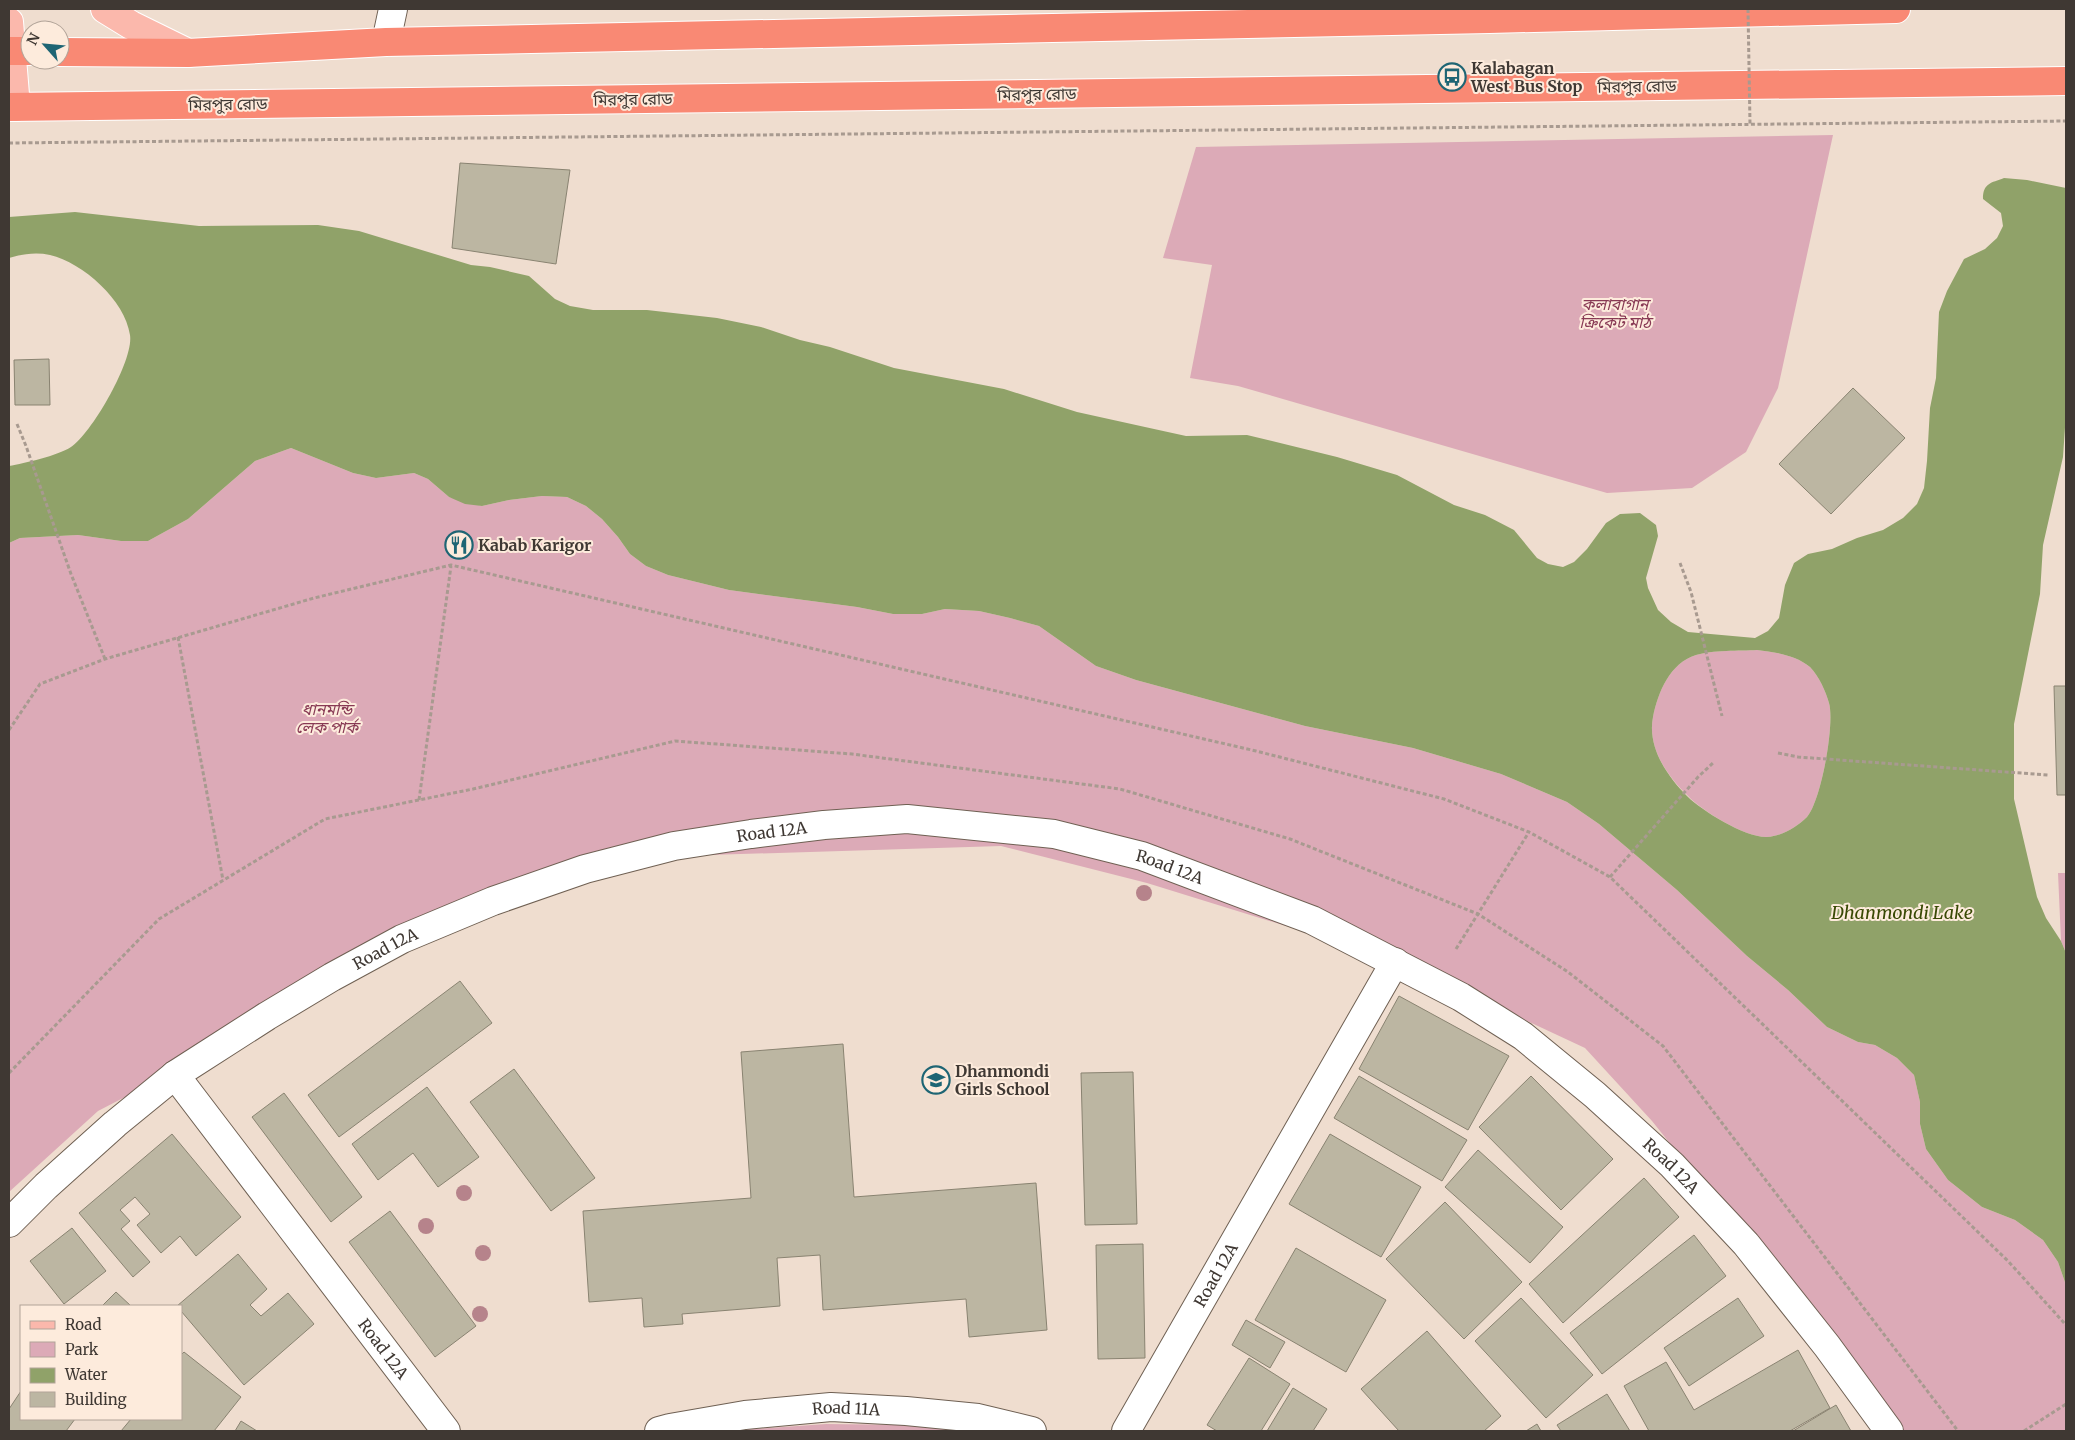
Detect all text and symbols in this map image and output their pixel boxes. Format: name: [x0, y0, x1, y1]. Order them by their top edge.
north arrow: [20, 20, 70, 70]
text: N: [23, 30, 44, 48]
place label: Kalabagan West Bus Stop: [1470, 58, 1582, 96]
bus stop icon: Kalabagan West Bus Stop: [1437, 62, 1467, 92]
street label: মিরপুর রোড: [1596, 75, 1677, 97]
street label: মিরপুর রোড: [996, 83, 1077, 105]
street label: মিরপুর রোড: [592, 88, 673, 110]
street label: মিরপুর রোড: [187, 93, 268, 115]
park label: কলাবাগান ক্রিকেট মাঠ: [1579, 294, 1654, 332]
restaurant icon: Kabab Karigor: [444, 530, 474, 560]
place label: Kabab Karigor: [478, 535, 592, 555]
park label: ধানমন্ডি লেক পার্ক: [296, 699, 361, 737]
street label: Road 12A: [735, 817, 809, 846]
street label: Road 12A: [1134, 845, 1207, 888]
water label: Dhanmondi Lake: [1830, 901, 1973, 924]
street label: Road 12A: [349, 923, 421, 974]
place label: Dhanmondi Girls School: [955, 1061, 1050, 1099]
school or university icon: Dhanmondi Girls School: [921, 1065, 951, 1095]
street label: Road 12A: [1639, 1134, 1704, 1198]
street label: Road 12A: [1189, 1239, 1242, 1310]
legend: [20, 1305, 182, 1420]
text: Road: [65, 1315, 101, 1334]
street label: Road 12A: [354, 1315, 413, 1383]
text: Park: [65, 1340, 99, 1359]
text: Water: [64, 1365, 108, 1384]
text: Building: [65, 1390, 127, 1409]
street label: Road 11A: [811, 1397, 881, 1420]

